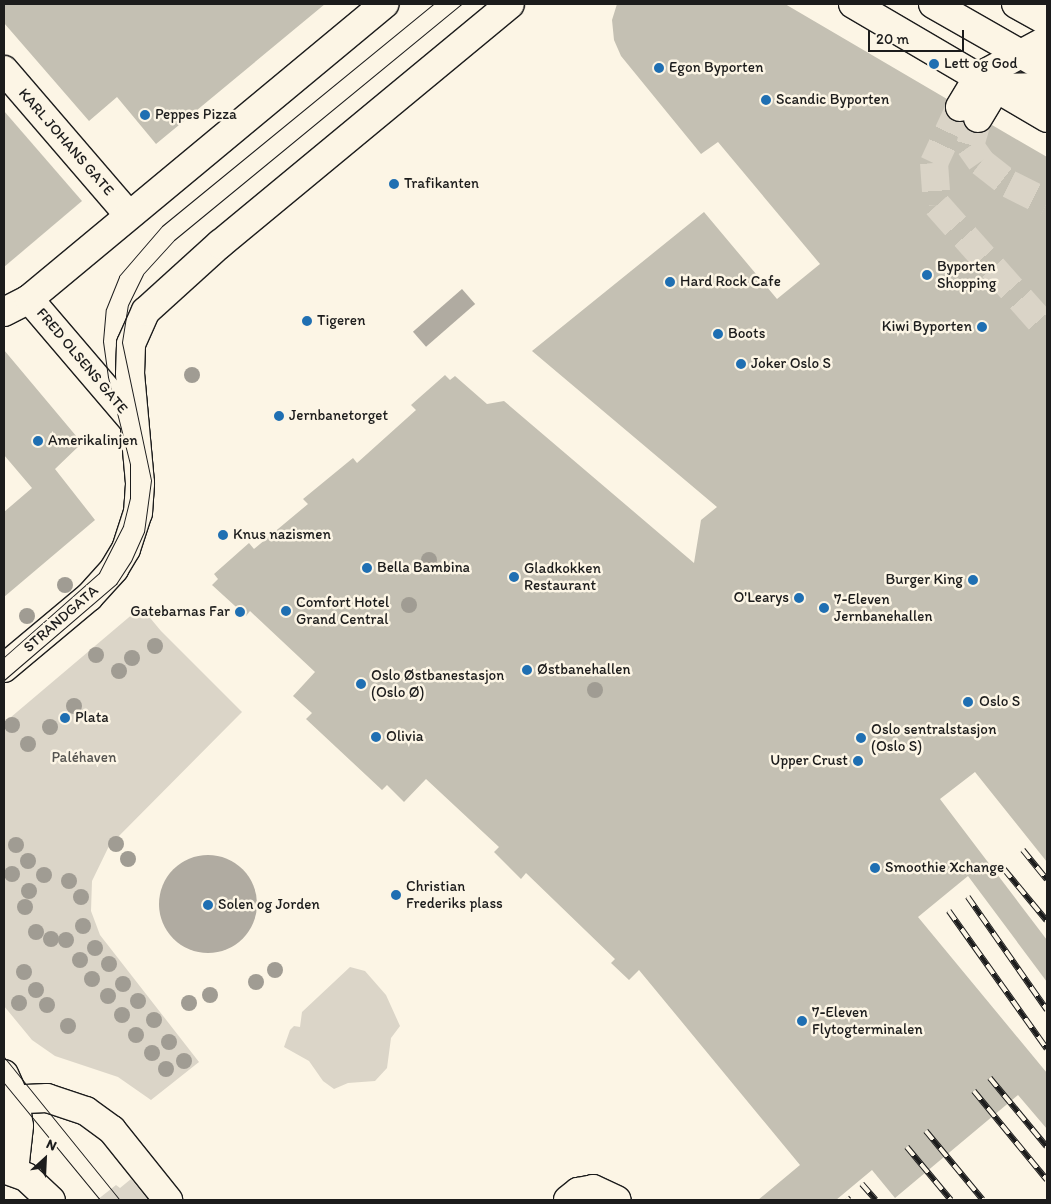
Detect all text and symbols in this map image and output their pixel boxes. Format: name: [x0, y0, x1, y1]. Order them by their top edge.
scale bar: [871, 20, 967, 52]
text: 20 m: [876, 30, 909, 48]
place label: Lett og God: [944, 55, 1018, 73]
marker: Lett og God: [928, 58, 940, 70]
place label: Egon Byporten: [669, 59, 762, 77]
marker: Egon Byporten: [653, 62, 665, 74]
street label: KARL JOHANS GATE: [15, 85, 117, 199]
place label: Scandic Byporten: [776, 91, 888, 109]
marker: Scandic Byporten: [760, 94, 772, 106]
place label: Peppes Pizza: [155, 106, 236, 124]
marker: Peppes Pizza: [139, 109, 151, 121]
place label: Trafikanten: [404, 175, 479, 193]
marker: Trafikanten: [388, 178, 400, 190]
place label: Byporten Shopping: [937, 257, 996, 292]
marker: Byporten Shopping: [921, 269, 933, 281]
place label: Hard Rock Cafe: [680, 273, 780, 291]
marker: Hard Rock Cafe: [664, 276, 676, 288]
street label: FRED OLSENS GATE: [33, 304, 131, 418]
place label: Tigeren: [317, 312, 365, 330]
marker: Tigeren: [301, 315, 313, 327]
place label: Kiwi Byporten: [883, 318, 972, 336]
marker: Kiwi Byporten: [976, 321, 988, 333]
place label: Boots: [728, 325, 765, 343]
marker: Boots: [712, 328, 724, 340]
place label: Joker Oslo S: [751, 355, 831, 373]
marker: Joker Oslo S: [735, 358, 747, 370]
place label: Jernbanetorget: [289, 407, 388, 425]
marker: Jernbanetorget: [273, 410, 285, 422]
place label: Amerikalinjen: [48, 432, 138, 450]
marker: Amerikalinjen: [32, 435, 44, 447]
place label: Knus nazismen: [233, 526, 331, 544]
marker: Knus nazismen: [217, 529, 229, 541]
place label: Bella Bambina: [377, 559, 471, 577]
place label: Gladkokken Restaurant: [524, 559, 601, 594]
marker: Bella Bambina: [361, 562, 373, 574]
marker: Gladkokken Restaurant: [508, 571, 520, 583]
place label: Burger King: [885, 571, 963, 589]
marker: Burger King: [967, 574, 979, 586]
street label: STRANDGATA: [20, 582, 102, 656]
place label: O'Learys: [733, 589, 789, 607]
place label: 7-Eleven Jernbanehallen: [834, 590, 932, 625]
marker: O'Learys: [793, 592, 805, 604]
place label: Comfort Hotel Grand Central: [296, 593, 389, 628]
marker: 7-Eleven Jernbanehallen: [818, 602, 830, 614]
place label: Gatebarnas Far: [130, 603, 230, 621]
marker: Comfort Hotel Grand Central: [280, 605, 292, 617]
marker: Gatebarnas Far: [234, 606, 246, 618]
place label: Østbanehallen: [537, 661, 631, 679]
marker: Østbanehallen: [521, 664, 533, 676]
place label: Oslo Østbanestasjon (Oslo Ø): [371, 666, 505, 701]
marker: Oslo Østbanestasjon (Oslo Ø): [355, 678, 367, 690]
place label: Oslo S: [979, 693, 1020, 711]
marker: Oslo S: [961, 695, 975, 709]
place label: Plata: [75, 709, 109, 727]
marker: Plata: [59, 712, 71, 724]
place label: Oslo sentralstasjon (Oslo S): [871, 720, 996, 755]
place label: Olivia: [386, 728, 424, 746]
marker: Olivia: [370, 731, 382, 743]
marker: Oslo sentralstasjon (Oslo S): [855, 732, 867, 744]
park label: Paléhaven: [52, 749, 116, 767]
place label: Upper Crust: [770, 752, 848, 770]
marker: Upper Crust: [852, 755, 864, 767]
place label: Smoothie Xchange: [885, 859, 1004, 877]
marker: Smoothie Xchange: [869, 862, 881, 874]
place label: Christian Frederiks plass: [406, 877, 503, 912]
marker: Christian Frederiks plass: [390, 889, 402, 901]
place label: Solen og Jorden: [218, 896, 320, 914]
marker: Solen og Jorden: [202, 899, 214, 911]
place label: 7-Eleven Flytogterminalen: [812, 1003, 923, 1038]
marker: 7-Eleven Flytogterminalen: [796, 1015, 808, 1027]
north arrow: [20, 1134, 70, 1184]
text: N: [44, 1135, 59, 1155]

